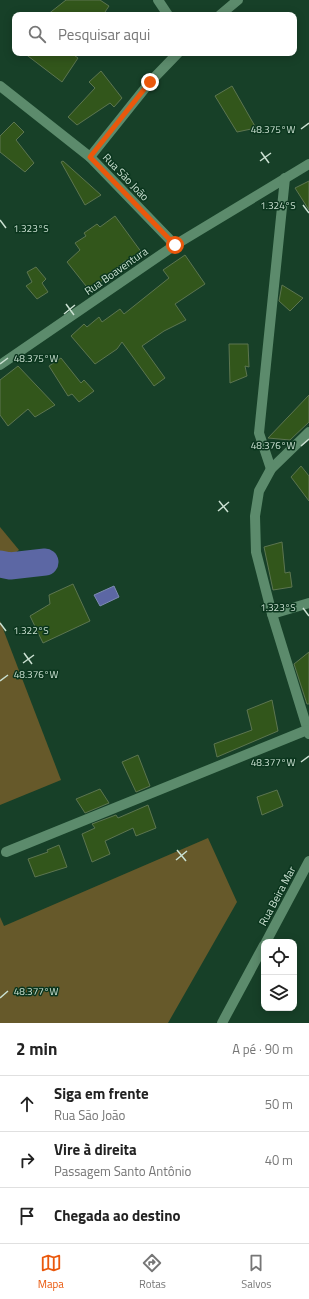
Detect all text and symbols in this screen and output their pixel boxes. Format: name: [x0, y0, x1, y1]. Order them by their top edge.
search box: [12, 12, 297, 56]
icon: search: [26, 23, 48, 45]
text: Pesquisar aqui: [58, 23, 150, 46]
route end: [141, 73, 159, 91]
text: 48.375°W: [251, 122, 295, 137]
street label: Rua São João: [99, 150, 153, 204]
text: 1.324°S: [260, 198, 296, 213]
text: 1.323°S: [13, 221, 49, 236]
route start: [166, 236, 184, 254]
street label: Rua Boaventura: [81, 243, 151, 299]
text: 48.375°W: [14, 351, 58, 366]
text: 48.376°W: [251, 438, 295, 453]
text: 1.323°S: [260, 600, 296, 615]
text: 1.322°S: [13, 623, 49, 638]
text: 48.376°W: [14, 667, 58, 682]
text: 48.377°W: [251, 755, 295, 770]
street label: Rua Beira Mar: [255, 863, 300, 929]
map controls: [261, 939, 297, 1011]
button: locate: [261, 939, 297, 975]
button: layers: [261, 975, 297, 1011]
text: 48.377°W: [14, 984, 58, 999]
text: 2 min: [16, 1036, 57, 1062]
text: A pé · 90 m: [232, 1039, 293, 1059]
text: Siga em frente: [54, 1082, 149, 1105]
icon: ahead: [16, 1093, 38, 1115]
text: 50 m: [265, 1094, 293, 1114]
text: Rua São João: [54, 1105, 125, 1125]
text: Vire à direita: [54, 1138, 137, 1161]
icon: right: [16, 1149, 38, 1171]
text: 40 m: [265, 1150, 293, 1170]
text: Passagem Santo Antônio: [54, 1161, 191, 1181]
text: Chegada ao destino: [54, 1204, 180, 1227]
icon: arrive: [16, 1205, 38, 1227]
tab: Mapa: [38, 1252, 64, 1292]
tab: Rotas: [139, 1252, 166, 1292]
tab: Salvos: [241, 1252, 271, 1292]

